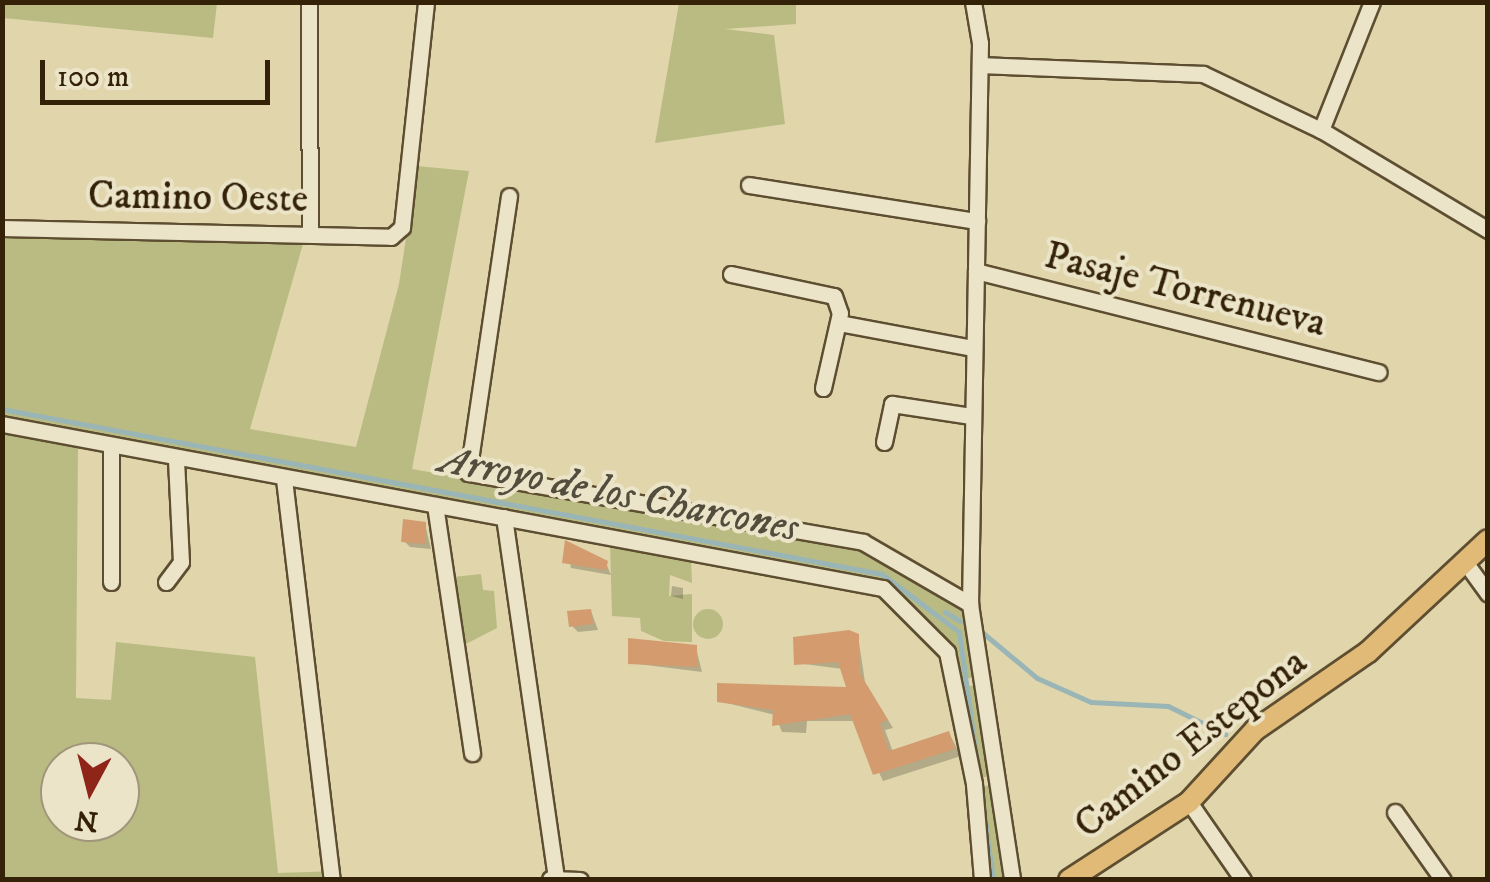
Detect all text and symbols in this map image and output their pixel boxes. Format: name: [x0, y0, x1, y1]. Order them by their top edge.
scale bar: [45, 40, 275, 102]
text: 100 m: [57, 59, 129, 96]
street label: Camino Oeste: [87, 172, 309, 224]
street label: Pasaje Torrenueva: [1039, 232, 1331, 348]
water label: Arroyo de los Charcones: [435, 435, 803, 553]
street label: Camino Estepona: [1065, 639, 1317, 849]
north arrow: [40, 742, 140, 842]
text: N: [73, 802, 100, 839]

